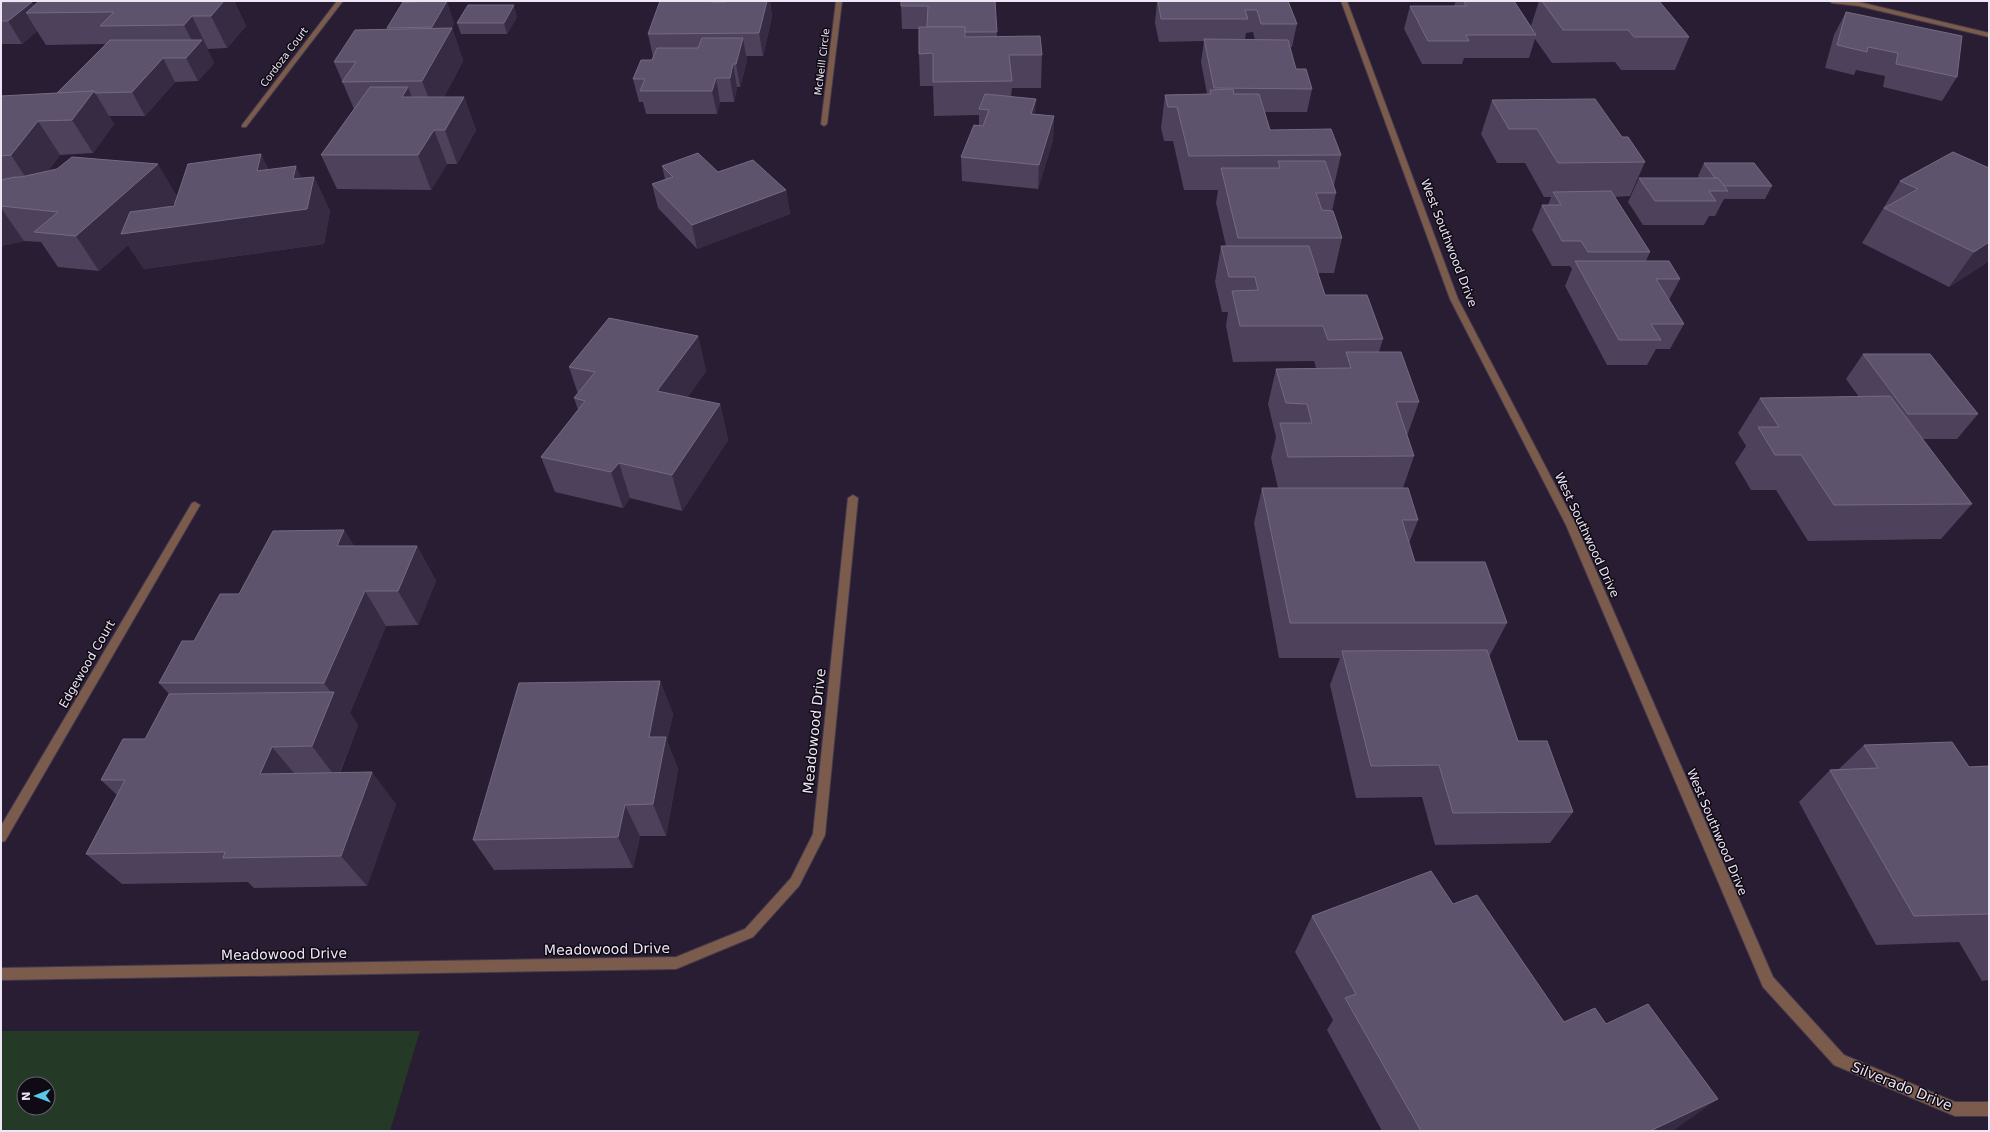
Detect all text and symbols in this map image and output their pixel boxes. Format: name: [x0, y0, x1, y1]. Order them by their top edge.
street label: Cordoza Court: [258, 25, 310, 89]
street label: McNeill Circle: [812, 28, 832, 96]
street label: West Southwood Drive: [1418, 177, 1480, 309]
street label: West Southwood Drive: [1552, 470, 1622, 600]
street label: Edgewood Court: [56, 617, 118, 710]
street label: Meadowood Drive: [799, 668, 829, 794]
street label: West Southwood Drive: [1684, 767, 1750, 897]
street label: Meadowood Drive: [544, 940, 670, 958]
street label: Meadowood Drive: [221, 945, 347, 963]
street label: Silverado Drive: [1849, 1059, 1955, 1113]
north arrow: [16, 1076, 56, 1116]
text: N: [20, 1091, 33, 1101]

